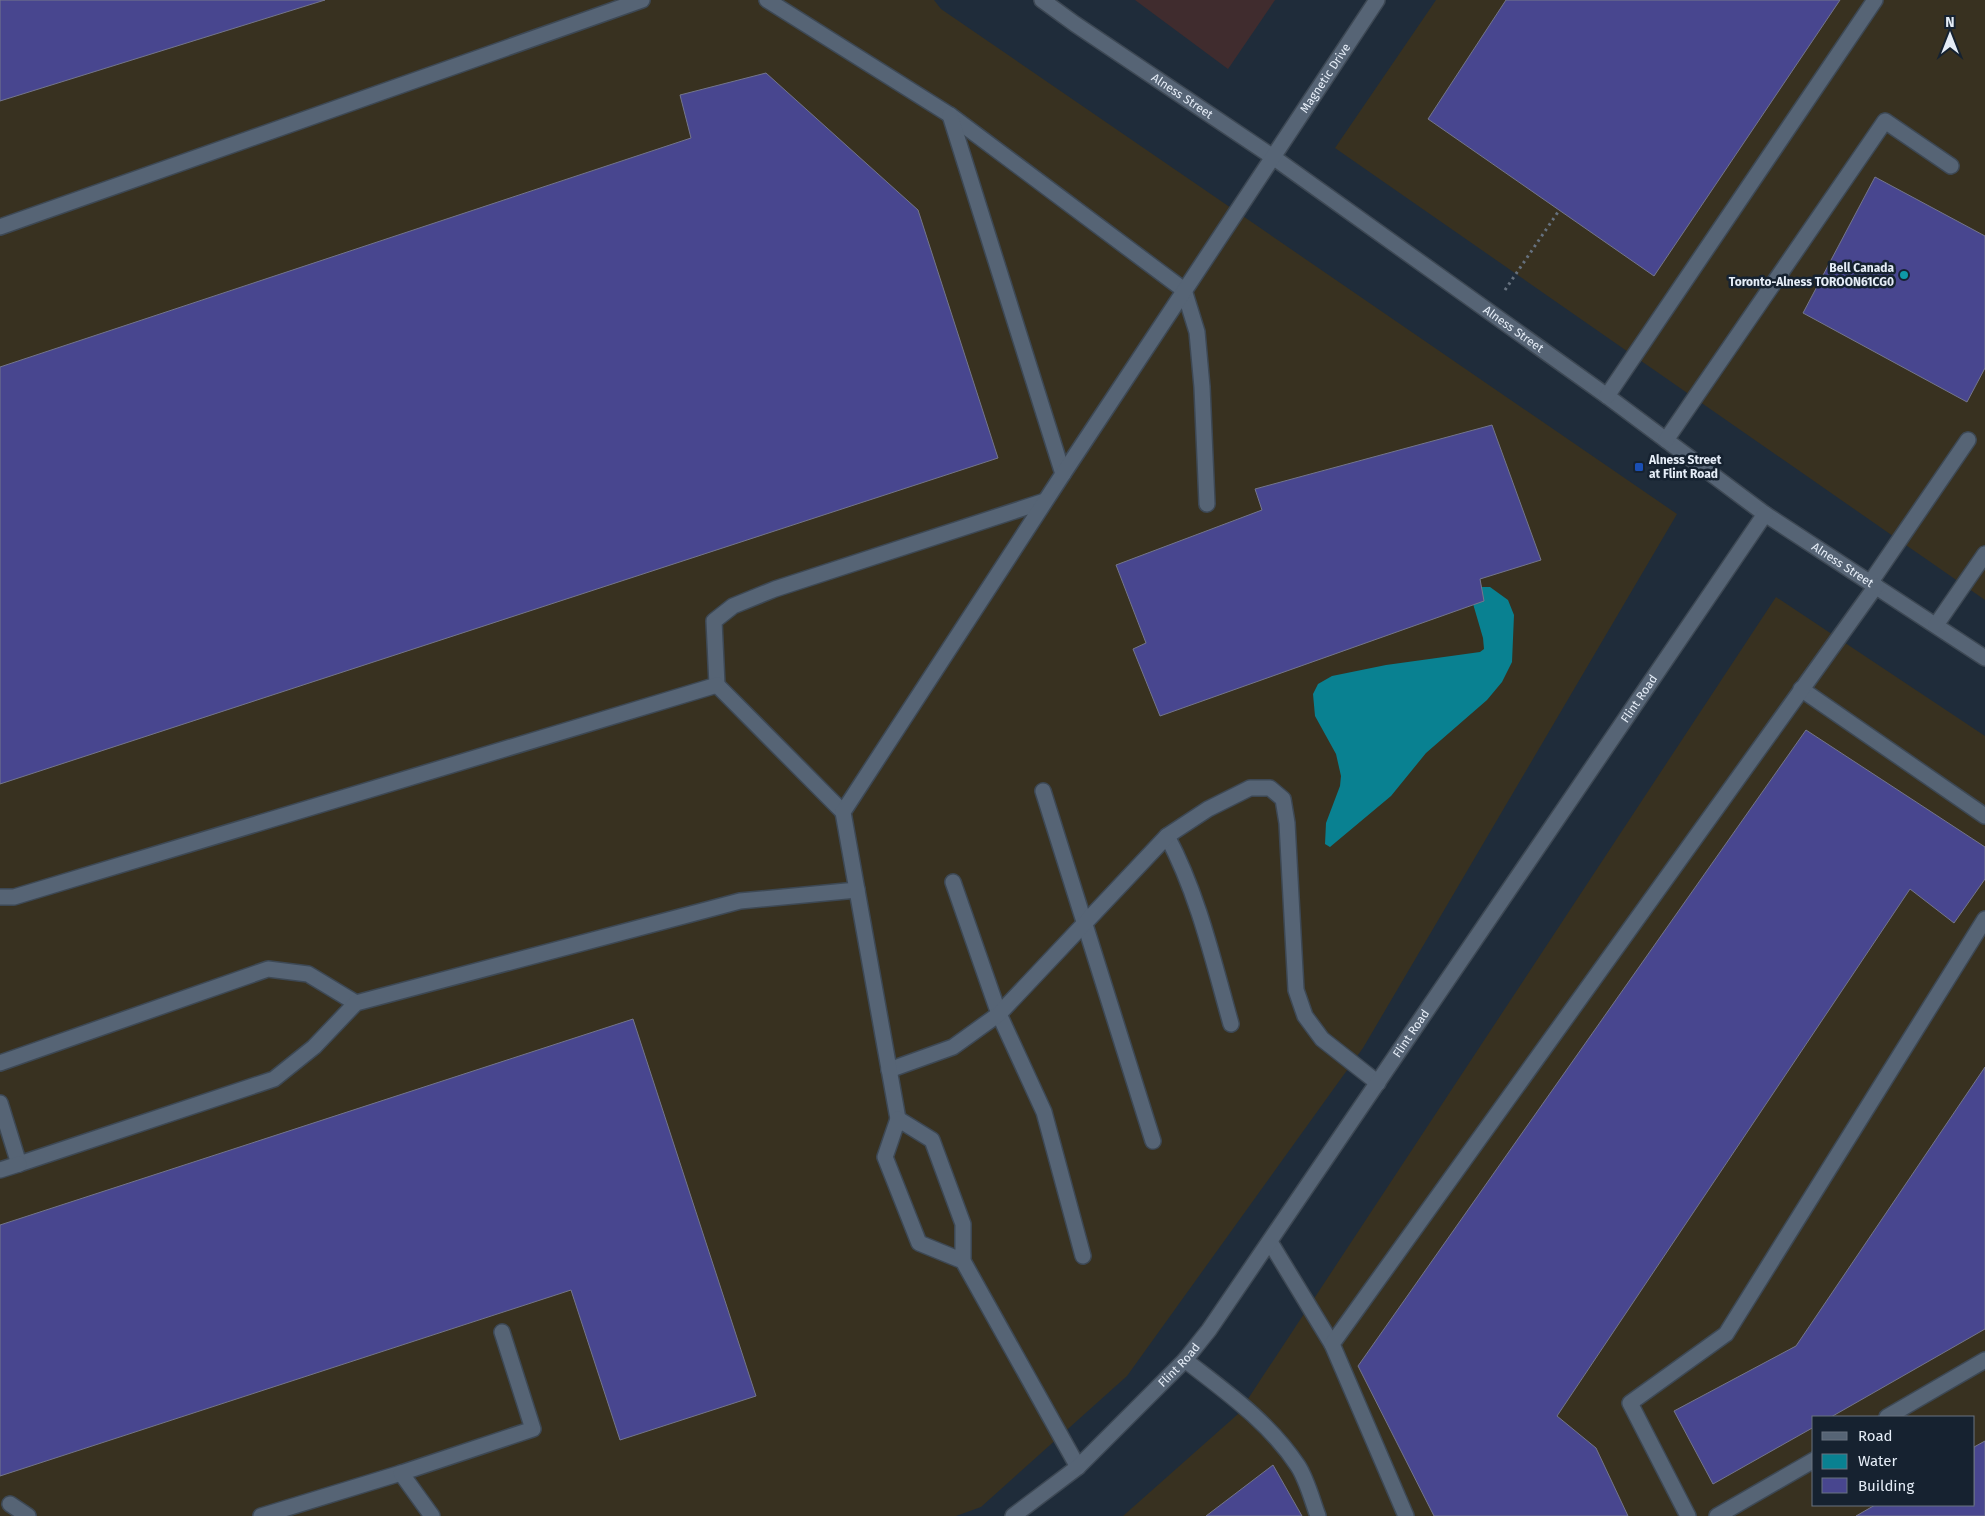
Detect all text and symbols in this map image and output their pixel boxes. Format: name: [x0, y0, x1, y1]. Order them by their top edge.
north arrow: [1925, 10, 1975, 60]
text: N: [1945, 14, 1955, 31]
street label: Magnetic Drive: [1297, 41, 1353, 116]
street label: Alness Street: [1149, 70, 1216, 122]
place label: Bell Canada Toronto-Alness TOROON61CG0: [1729, 261, 1894, 289]
marker: Bell Canada Toronto-Alness TOROON61CG0: [1898, 269, 1910, 281]
street label: Alness Street: [1481, 303, 1547, 356]
place label: Alness Street at Flint Road: [1648, 453, 1722, 481]
marker: Alness Street at Flint Road: [1633, 461, 1645, 473]
street label: Alness Street: [1809, 540, 1877, 590]
street label: Flint Road: [1618, 672, 1660, 725]
street label: Flint Road: [1390, 1007, 1432, 1060]
street label: Flint Road: [1155, 1340, 1203, 1390]
legend: [1812, 1416, 1975, 1506]
text: Road: [1858, 1427, 1893, 1445]
text: Water: [1858, 1452, 1897, 1470]
text: Building: [1858, 1477, 1914, 1495]

